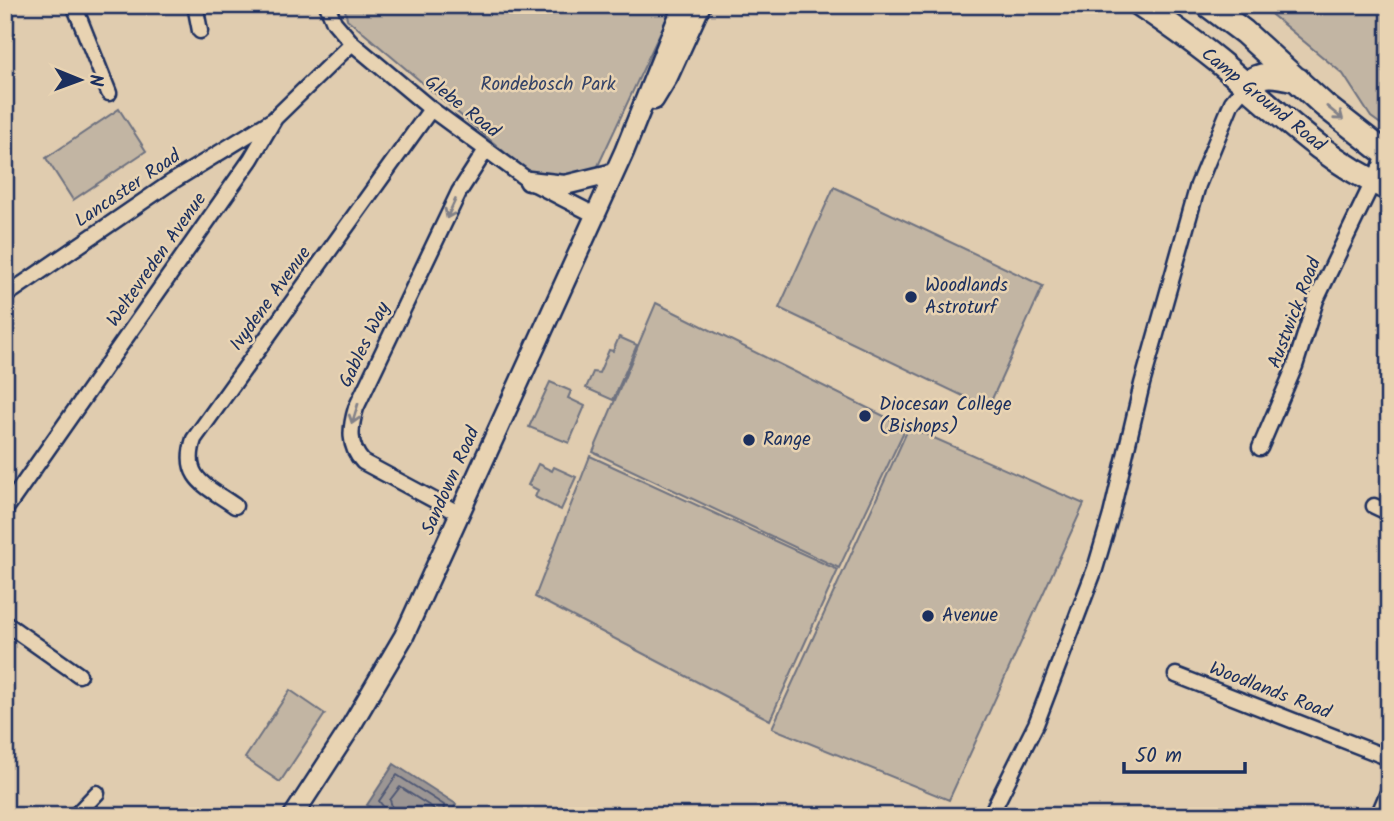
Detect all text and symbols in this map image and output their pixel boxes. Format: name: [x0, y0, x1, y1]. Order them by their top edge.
street label: Camp Ground Road: [1194, 40, 1332, 160]
north arrow: [46, 46, 116, 116]
street label: Glebe Road: [418, 68, 507, 147]
park label: Rondebosch Park: [480, 70, 616, 100]
text: N: [80, 74, 110, 87]
one-way arrow: [1325, 105, 1343, 121]
street label: Lancaster Road: [69, 142, 188, 236]
street label: Weltevreden Avenue: [99, 186, 215, 334]
one-way arrow: [444, 198, 458, 219]
street label: Ivydene Avenue: [223, 240, 320, 358]
street label: Austwick Road: [1260, 253, 1330, 373]
place label: Woodlands Astroturf: [925, 271, 1008, 323]
marker: Woodlands Astroturf: [903, 289, 919, 305]
street label: Gables Way: [331, 296, 399, 393]
place label: Diocesan College (Bishops): [879, 390, 1012, 442]
one-way arrow: [347, 403, 360, 425]
marker: Diocesan College (Bishops): [857, 408, 873, 424]
street label: Sandown Road: [414, 422, 488, 540]
place label: Range: [763, 425, 811, 455]
marker: Range: [741, 432, 757, 448]
place label: Avenue: [942, 601, 998, 631]
marker: Avenue: [920, 608, 936, 624]
street label: Woodlands Road: [1205, 654, 1336, 728]
scale bar: [1124, 730, 1245, 774]
text: 50 m: [1135, 740, 1182, 773]

